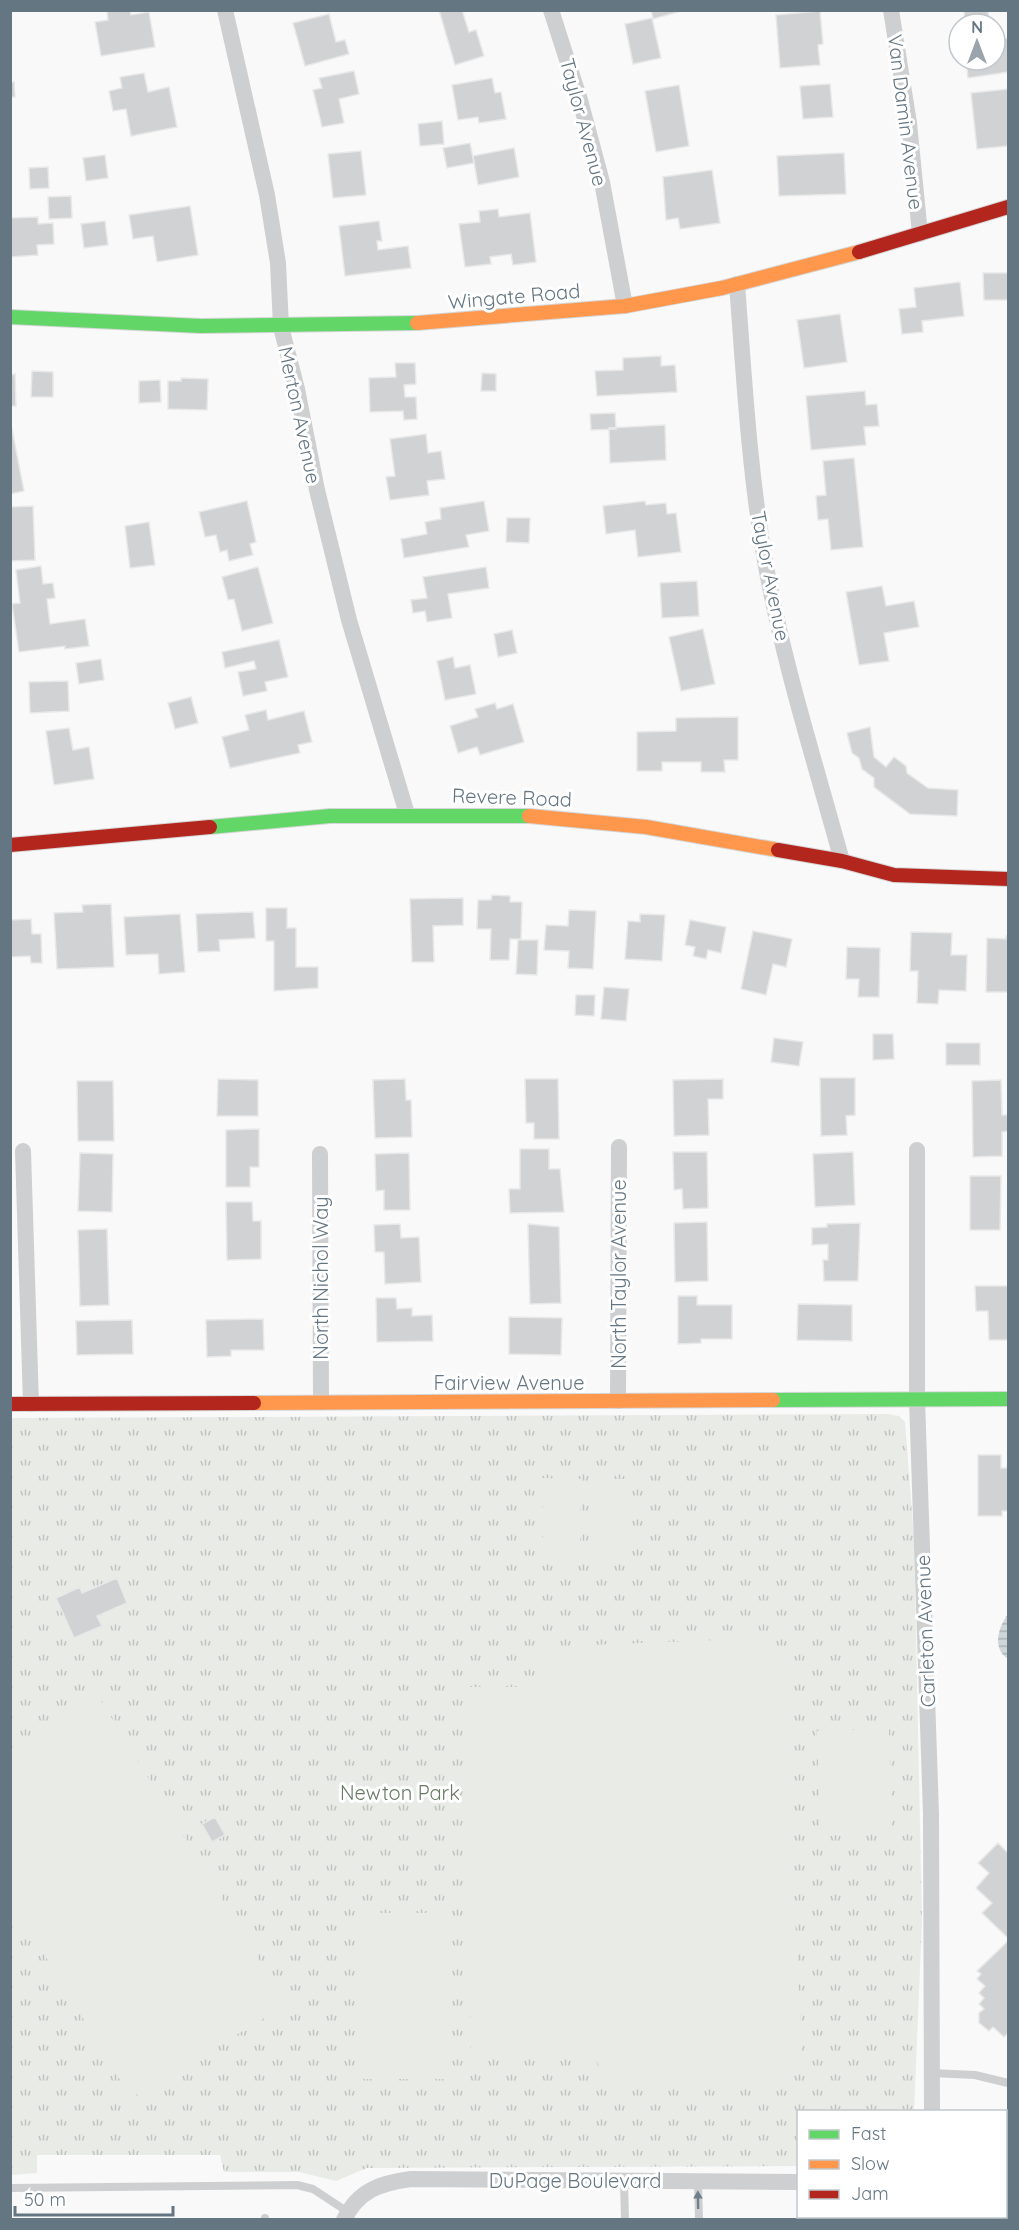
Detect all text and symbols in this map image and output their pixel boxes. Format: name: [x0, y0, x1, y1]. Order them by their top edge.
north arrow: [947, 12, 1007, 72]
text: N: [971, 17, 983, 37]
street label: Van Damin Avenue: [883, 33, 929, 211]
street label: Taylor Avenue: [555, 55, 613, 189]
street label: Wingate Road: [447, 278, 581, 314]
street label: Merton Avenue: [273, 344, 327, 486]
street label: Taylor Avenue: [746, 509, 796, 643]
street label: Revere Road: [452, 782, 572, 812]
street label: North Taylor Avenue: [606, 1179, 631, 1369]
street label: North Nichol Way: [308, 1196, 333, 1360]
street label: Fairview Avenue: [433, 1370, 585, 1395]
street label: Carleton Avenue: [910, 1554, 940, 1708]
park label: Newton Park: [340, 1780, 460, 1805]
legend: [797, 2110, 1007, 2218]
text: Fast: [851, 2122, 886, 2145]
text: Slow: [851, 2152, 889, 2175]
street label: DuPage Boulevard: [489, 2168, 661, 2193]
scale bar: [15, 2179, 172, 2217]
text: Jam: [851, 2182, 889, 2205]
text: 50 m: [24, 2188, 66, 2211]
one-way arrow: [694, 2191, 703, 2210]

